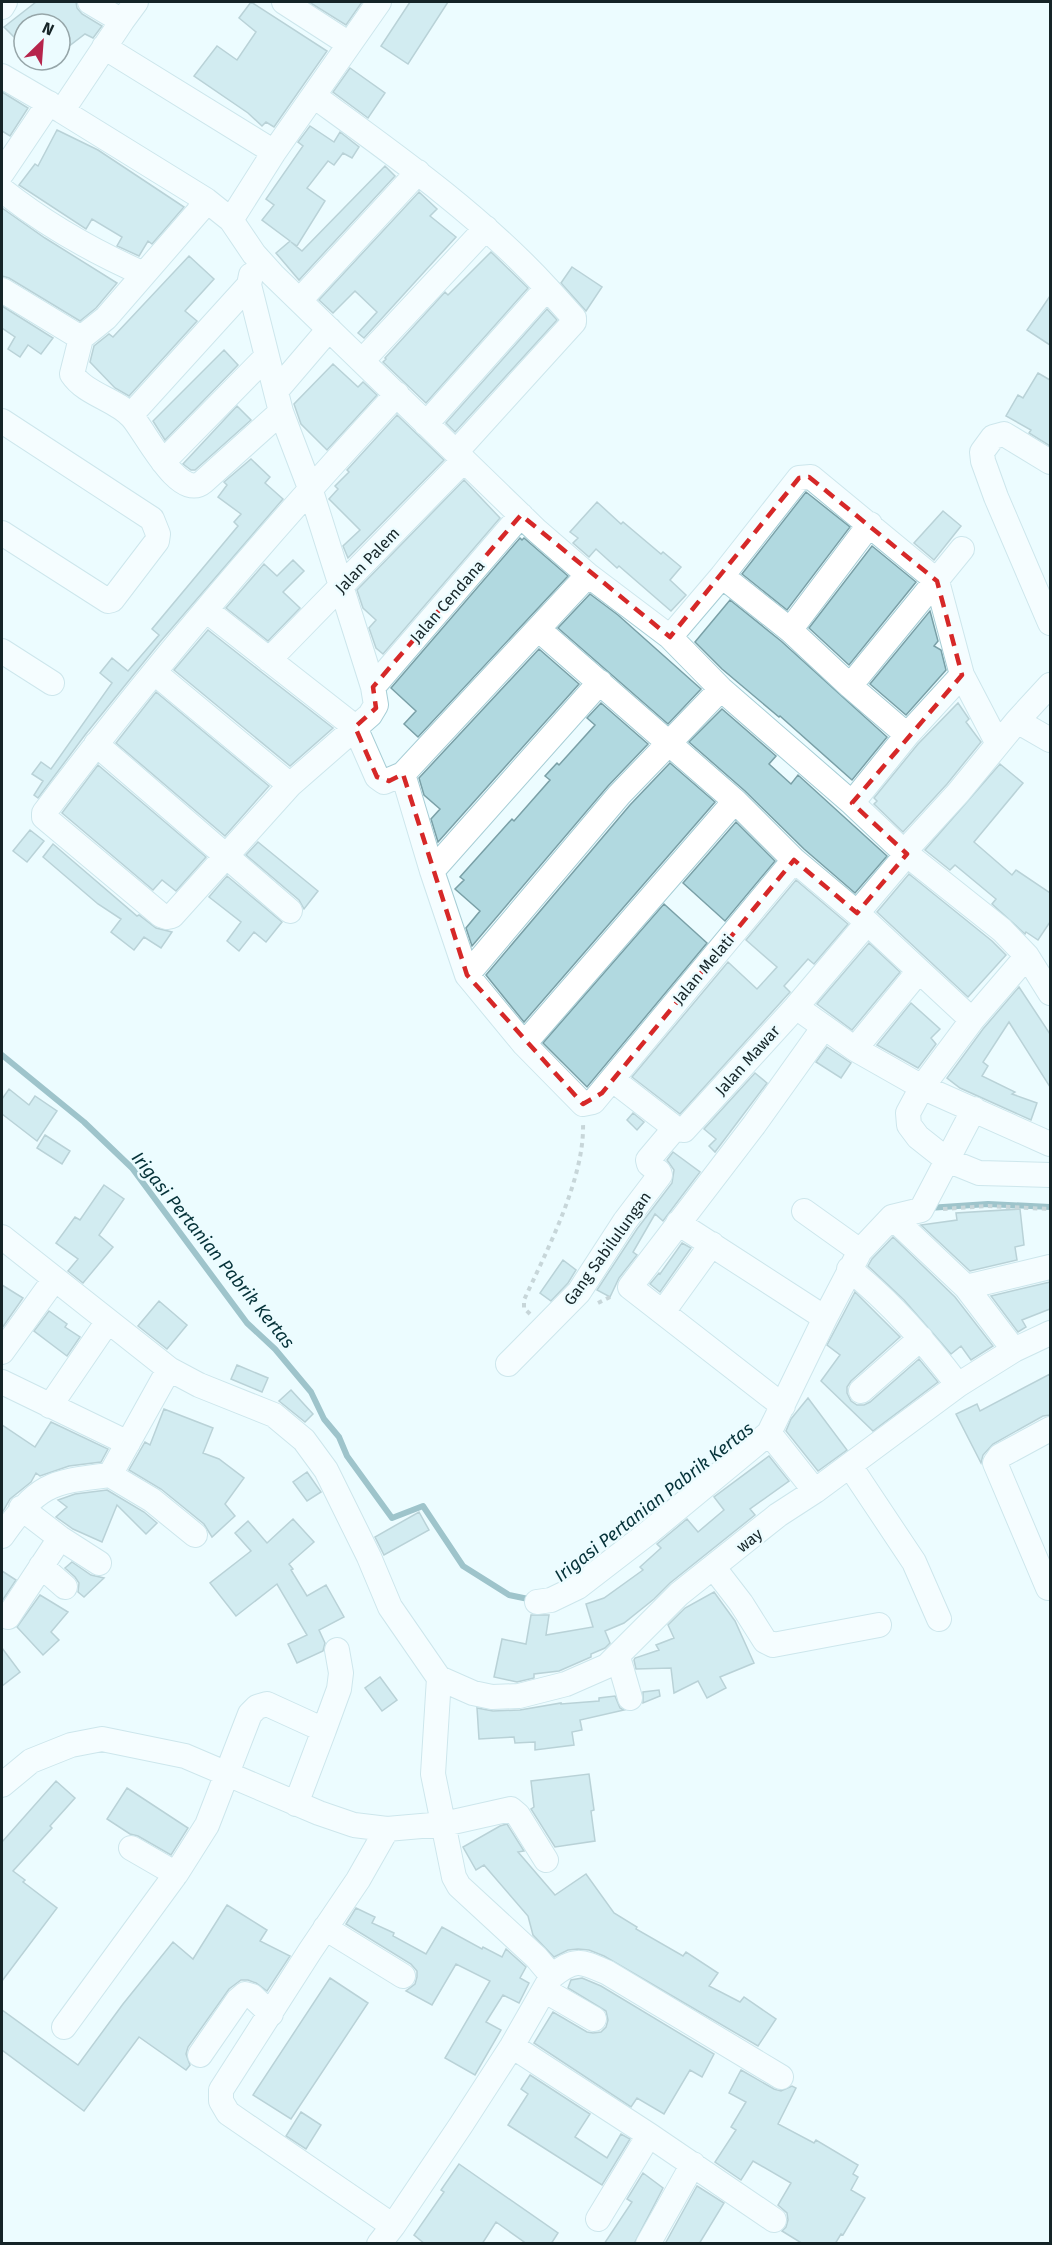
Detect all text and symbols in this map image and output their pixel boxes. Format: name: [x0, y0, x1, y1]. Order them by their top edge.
north arrow: [12, 12, 72, 72]
text: N: [39, 18, 57, 40]
street label: Jalan Palem: [331, 523, 403, 597]
street label: Jalan Cendana: [406, 556, 488, 647]
street label: Jalan Melati: [669, 931, 738, 1008]
street label: Jalan Mawar: [711, 1021, 784, 1099]
water label: Irigasi Pertanian Pabrik Kertas: [127, 1147, 299, 1353]
street label: Gang Sabilulungan: [560, 1188, 655, 1309]
water label: Irigasi Pertanian Pabrik Kertas: [550, 1417, 758, 1587]
street label: way: [733, 1524, 766, 1556]

